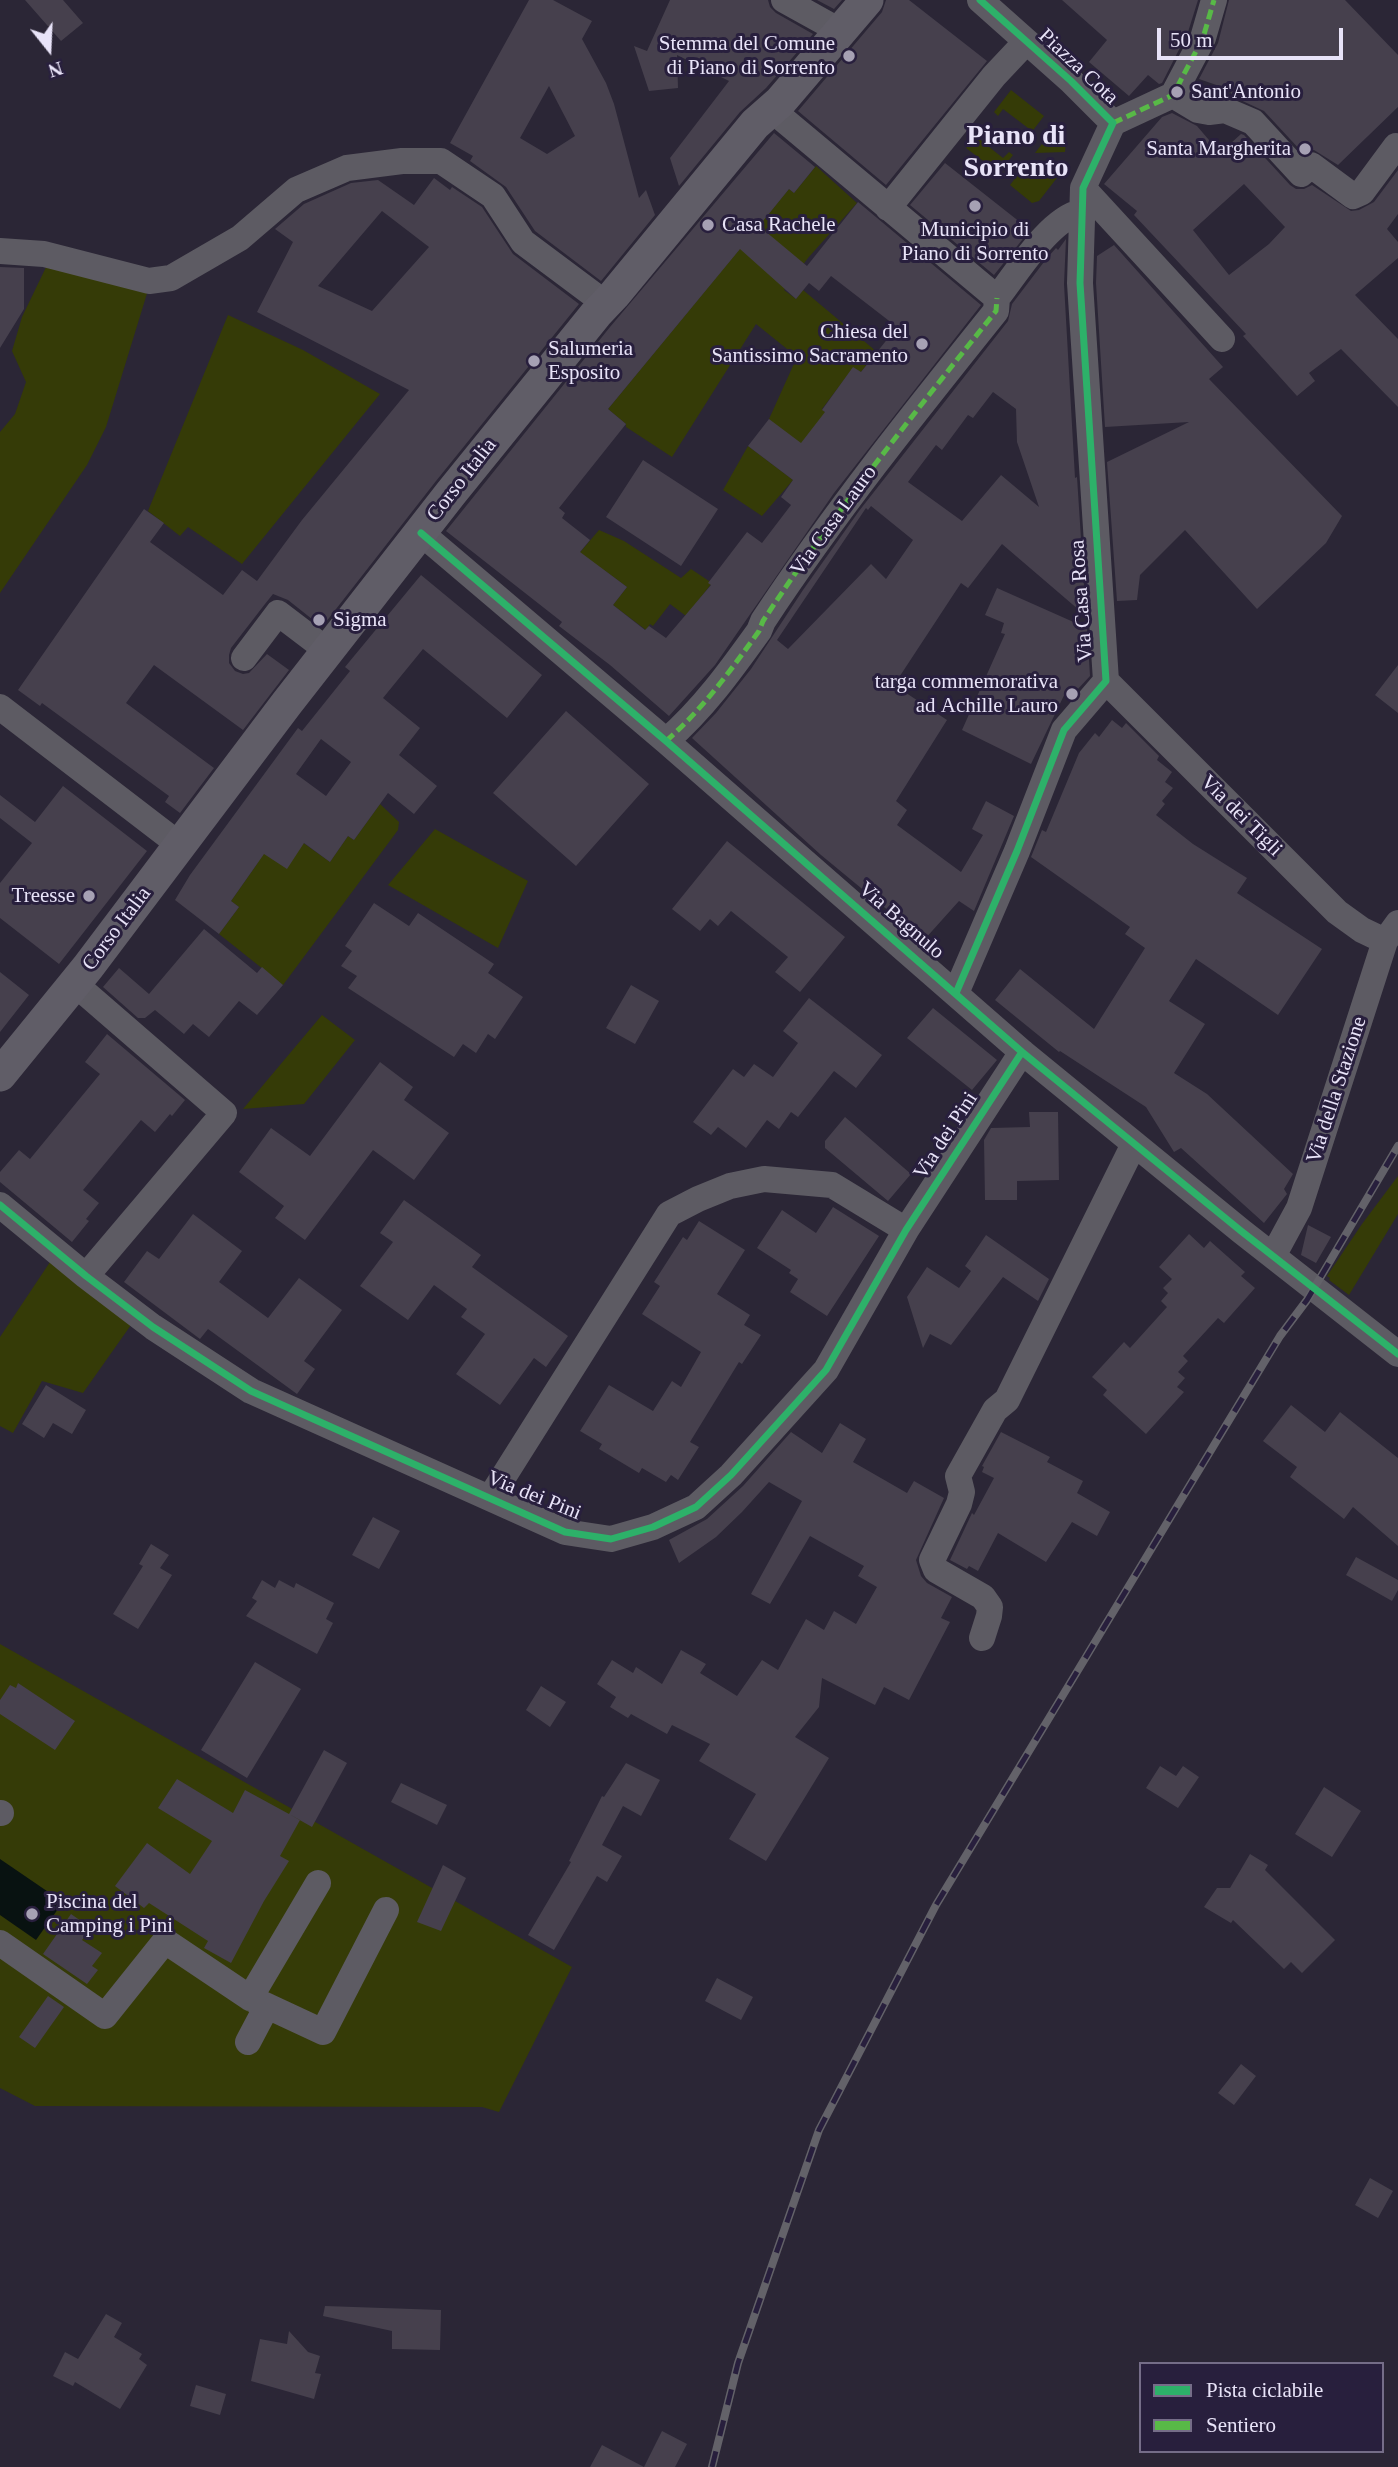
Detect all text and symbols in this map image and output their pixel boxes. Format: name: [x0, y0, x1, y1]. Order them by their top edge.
north arrow: [14, 14, 84, 84]
scale bar: [1160, 14, 1346, 58]
street label: Piazza Cota: [1033, 24, 1123, 110]
text: 50 m: [1170, 28, 1213, 52]
place label: Stemma del Comune di Piano di Sorrento: [659, 31, 835, 81]
marker: Stemma del Comune di Piano di Sorrento: [841, 48, 857, 64]
text: N: [46, 57, 65, 82]
place label: Sant'Antonio: [1191, 79, 1301, 105]
marker: Sant'Antonio: [1169, 84, 1185, 100]
district label: Piano di Sorrento: [963, 120, 1069, 186]
place label: Santa Margherita: [1146, 136, 1291, 162]
marker: Santa Margherita: [1297, 141, 1313, 157]
marker: Municipio di Piano di Sorrento: [967, 198, 983, 214]
place label: Casa Rachele: [722, 212, 836, 238]
marker: Casa Rachele: [700, 217, 716, 233]
place label: Municipio di Piano di Sorrento: [902, 217, 1048, 267]
place label: Chiesa del Santissimo Sacramento: [711, 319, 908, 369]
place label: Salumeria Esposito: [548, 336, 633, 386]
marker: Chiesa del Santissimo Sacramento: [914, 336, 930, 352]
marker: Salumeria Esposito: [526, 353, 542, 369]
street label: Corso Italia: [422, 433, 502, 527]
street label: Via Casa Lauro: [785, 461, 883, 581]
street label: Via Casa Rosa: [1065, 539, 1099, 663]
place label: Sigma: [333, 607, 387, 633]
marker: Sigma: [311, 612, 327, 628]
place label: targa commemorativa ad Achille Lauro: [875, 669, 1058, 719]
marker: targa commemorativa ad Achille Lauro: [1064, 686, 1080, 702]
street label: Via dei Tigli: [1195, 770, 1287, 862]
street label: Via Bagnulo: [853, 877, 949, 965]
street label: Corso Italia: [77, 882, 157, 976]
place label: Treesse: [12, 883, 75, 909]
marker: Treesse: [81, 888, 97, 904]
street label: Via della Stazione: [1301, 1014, 1373, 1166]
street label: Via dei Pini: [908, 1088, 984, 1184]
street label: Via dei Pini: [483, 1466, 585, 1526]
place label: Piscina del Camping i Pini: [46, 1889, 173, 1939]
marker: Piscina del Camping i Pini: [24, 1906, 40, 1922]
legend: [1139, 2362, 1384, 2453]
text: Pista ciclabile: [1206, 2378, 1323, 2402]
text: Sentiero: [1206, 2413, 1276, 2437]

